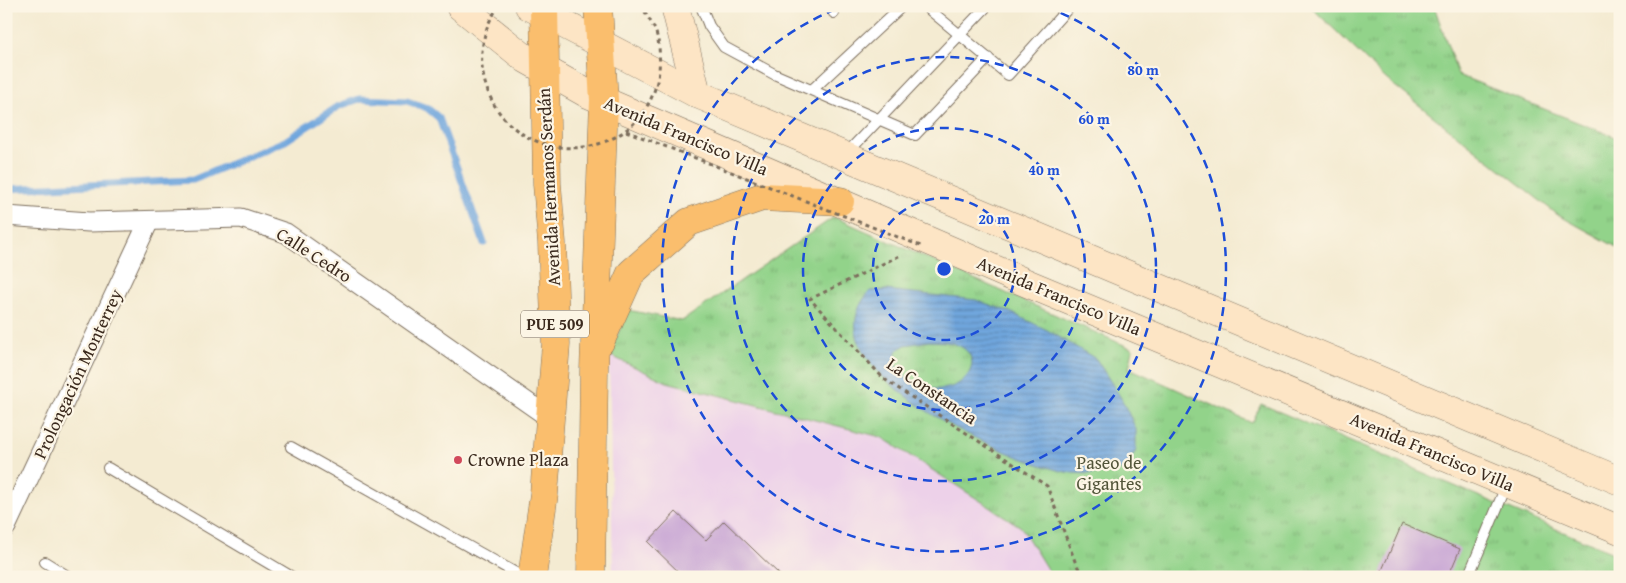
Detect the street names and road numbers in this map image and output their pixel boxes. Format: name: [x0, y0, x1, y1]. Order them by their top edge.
street label: Avenida Hermanos Serdán: [530, 87, 567, 287]
street label: Avenida Francisco Villa: [600, 89, 773, 182]
street label: Calle Cedro: [271, 220, 357, 289]
street label: Avenida Francisco Villa: [973, 249, 1146, 342]
street label: Prolongación Monterrey: [26, 284, 129, 463]
road number: PUE 509: [521, 310, 589, 338]
street label: La Constancia: [882, 350, 983, 431]
street label: Avenida Francisco Villa: [1346, 405, 1519, 498]

